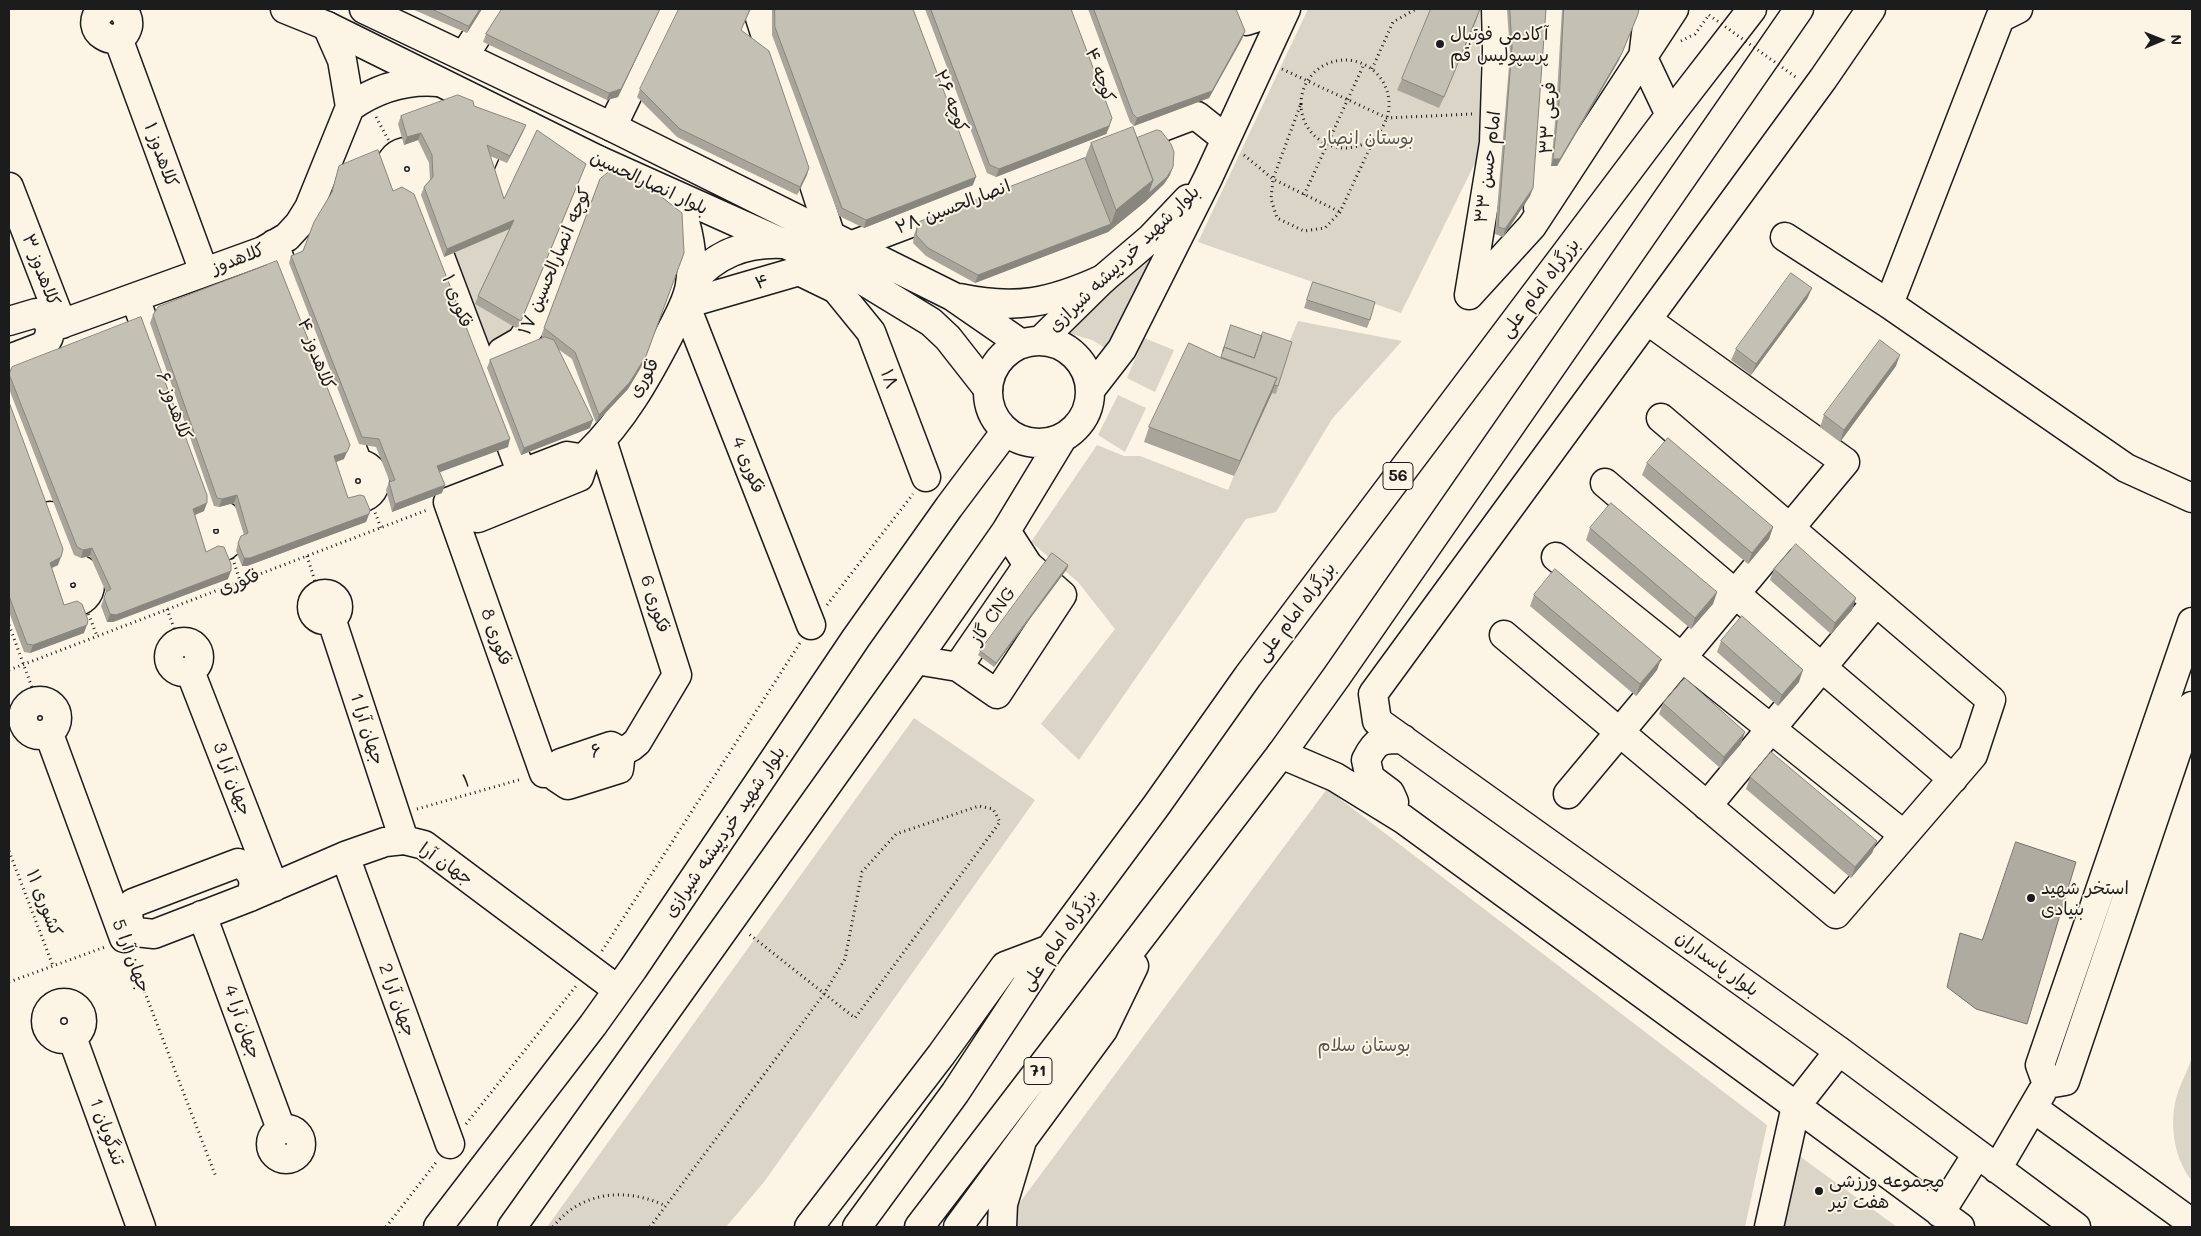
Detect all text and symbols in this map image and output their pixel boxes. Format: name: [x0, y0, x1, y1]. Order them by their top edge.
north arrow: [2136, 15, 2186, 65]
place label: آکادمی فوتبال پرسپولیس قم: [1450, 23, 1549, 66]
text: N: [2167, 34, 2186, 45]
marker: آکادمی فوتبال پرسپولیس قم: [1434, 38, 1446, 50]
street label: کوچه ۴: [1080, 45, 1120, 105]
street label: کوچه ۲۶: [929, 67, 973, 135]
street label: فرعی ۳۳: [1535, 81, 1561, 155]
street label: امام حسن ۳۳: [1470, 110, 1506, 224]
street label: کلاهدوز ۱: [139, 120, 183, 190]
park label: بوستان انصار: [1320, 127, 1414, 149]
street label: بلوار انصارالحسین: [587, 146, 711, 220]
street label: انصارالحسین ۲۸: [892, 175, 1014, 239]
street label: بلوار شهید خردپیشه شیرازی: [1044, 181, 1204, 337]
street label: کوچه انصارالحسین ۱۷: [514, 184, 596, 338]
street label: کلاهدوز ۳: [17, 231, 65, 309]
street label: بزرگراه امام علی: [1496, 234, 1584, 342]
street label: کلاهدوز: [208, 239, 268, 279]
street label: ۴: [753, 270, 771, 294]
street label: فکوری ۱: [437, 271, 477, 331]
street label: کلاهدوز ۴: [293, 315, 339, 393]
street label: فکوری: [624, 354, 664, 402]
street label: ۱۸: [875, 366, 903, 392]
street label: کلاهدوز ۶: [152, 369, 196, 443]
street label: فکوری 4: [727, 434, 769, 496]
road number: 56: [1383, 462, 1413, 490]
street label: بزرگراه امام علی: [1252, 558, 1340, 666]
street label: فکوری: [215, 564, 263, 600]
street label: فکوری 6: [636, 572, 674, 636]
street label: گاز CNG: [966, 583, 1020, 649]
street label: فکوری 8: [476, 605, 516, 669]
street label: جهان آرا 1: [345, 690, 389, 768]
street label: جهان آرا 3: [208, 739, 256, 819]
street label: ۶: [587, 739, 605, 763]
street label: بلوار شهید خردپیشه شیرازی: [660, 742, 790, 922]
street label: ۱: [460, 770, 472, 792]
street label: جهان آرا: [415, 838, 477, 890]
street label: کشوری ۱۱: [21, 866, 67, 940]
place label: استخر شهید بنیادی: [2041, 877, 2129, 920]
street label: بزرگراه امام علی: [1016, 885, 1102, 995]
marker: استخر شهید بنیادی: [2025, 892, 2037, 904]
street label: جهان آرا 5: [107, 916, 155, 996]
street label: بلوار پاسداران: [1671, 927, 1763, 1001]
street label: جهان آرا 2: [374, 960, 420, 1040]
street label: جهان آرا 4: [219, 982, 265, 1062]
park label: بوستان سلام: [1317, 1034, 1411, 1056]
road number: 71: [1024, 1058, 1052, 1084]
street label: تندگویان 1: [85, 1095, 129, 1169]
place label: مجموعه ورزشی هفت تیر: [1829, 1170, 1945, 1212]
marker: مجموعه ورزشی هفت تیر: [1813, 1185, 1825, 1197]

